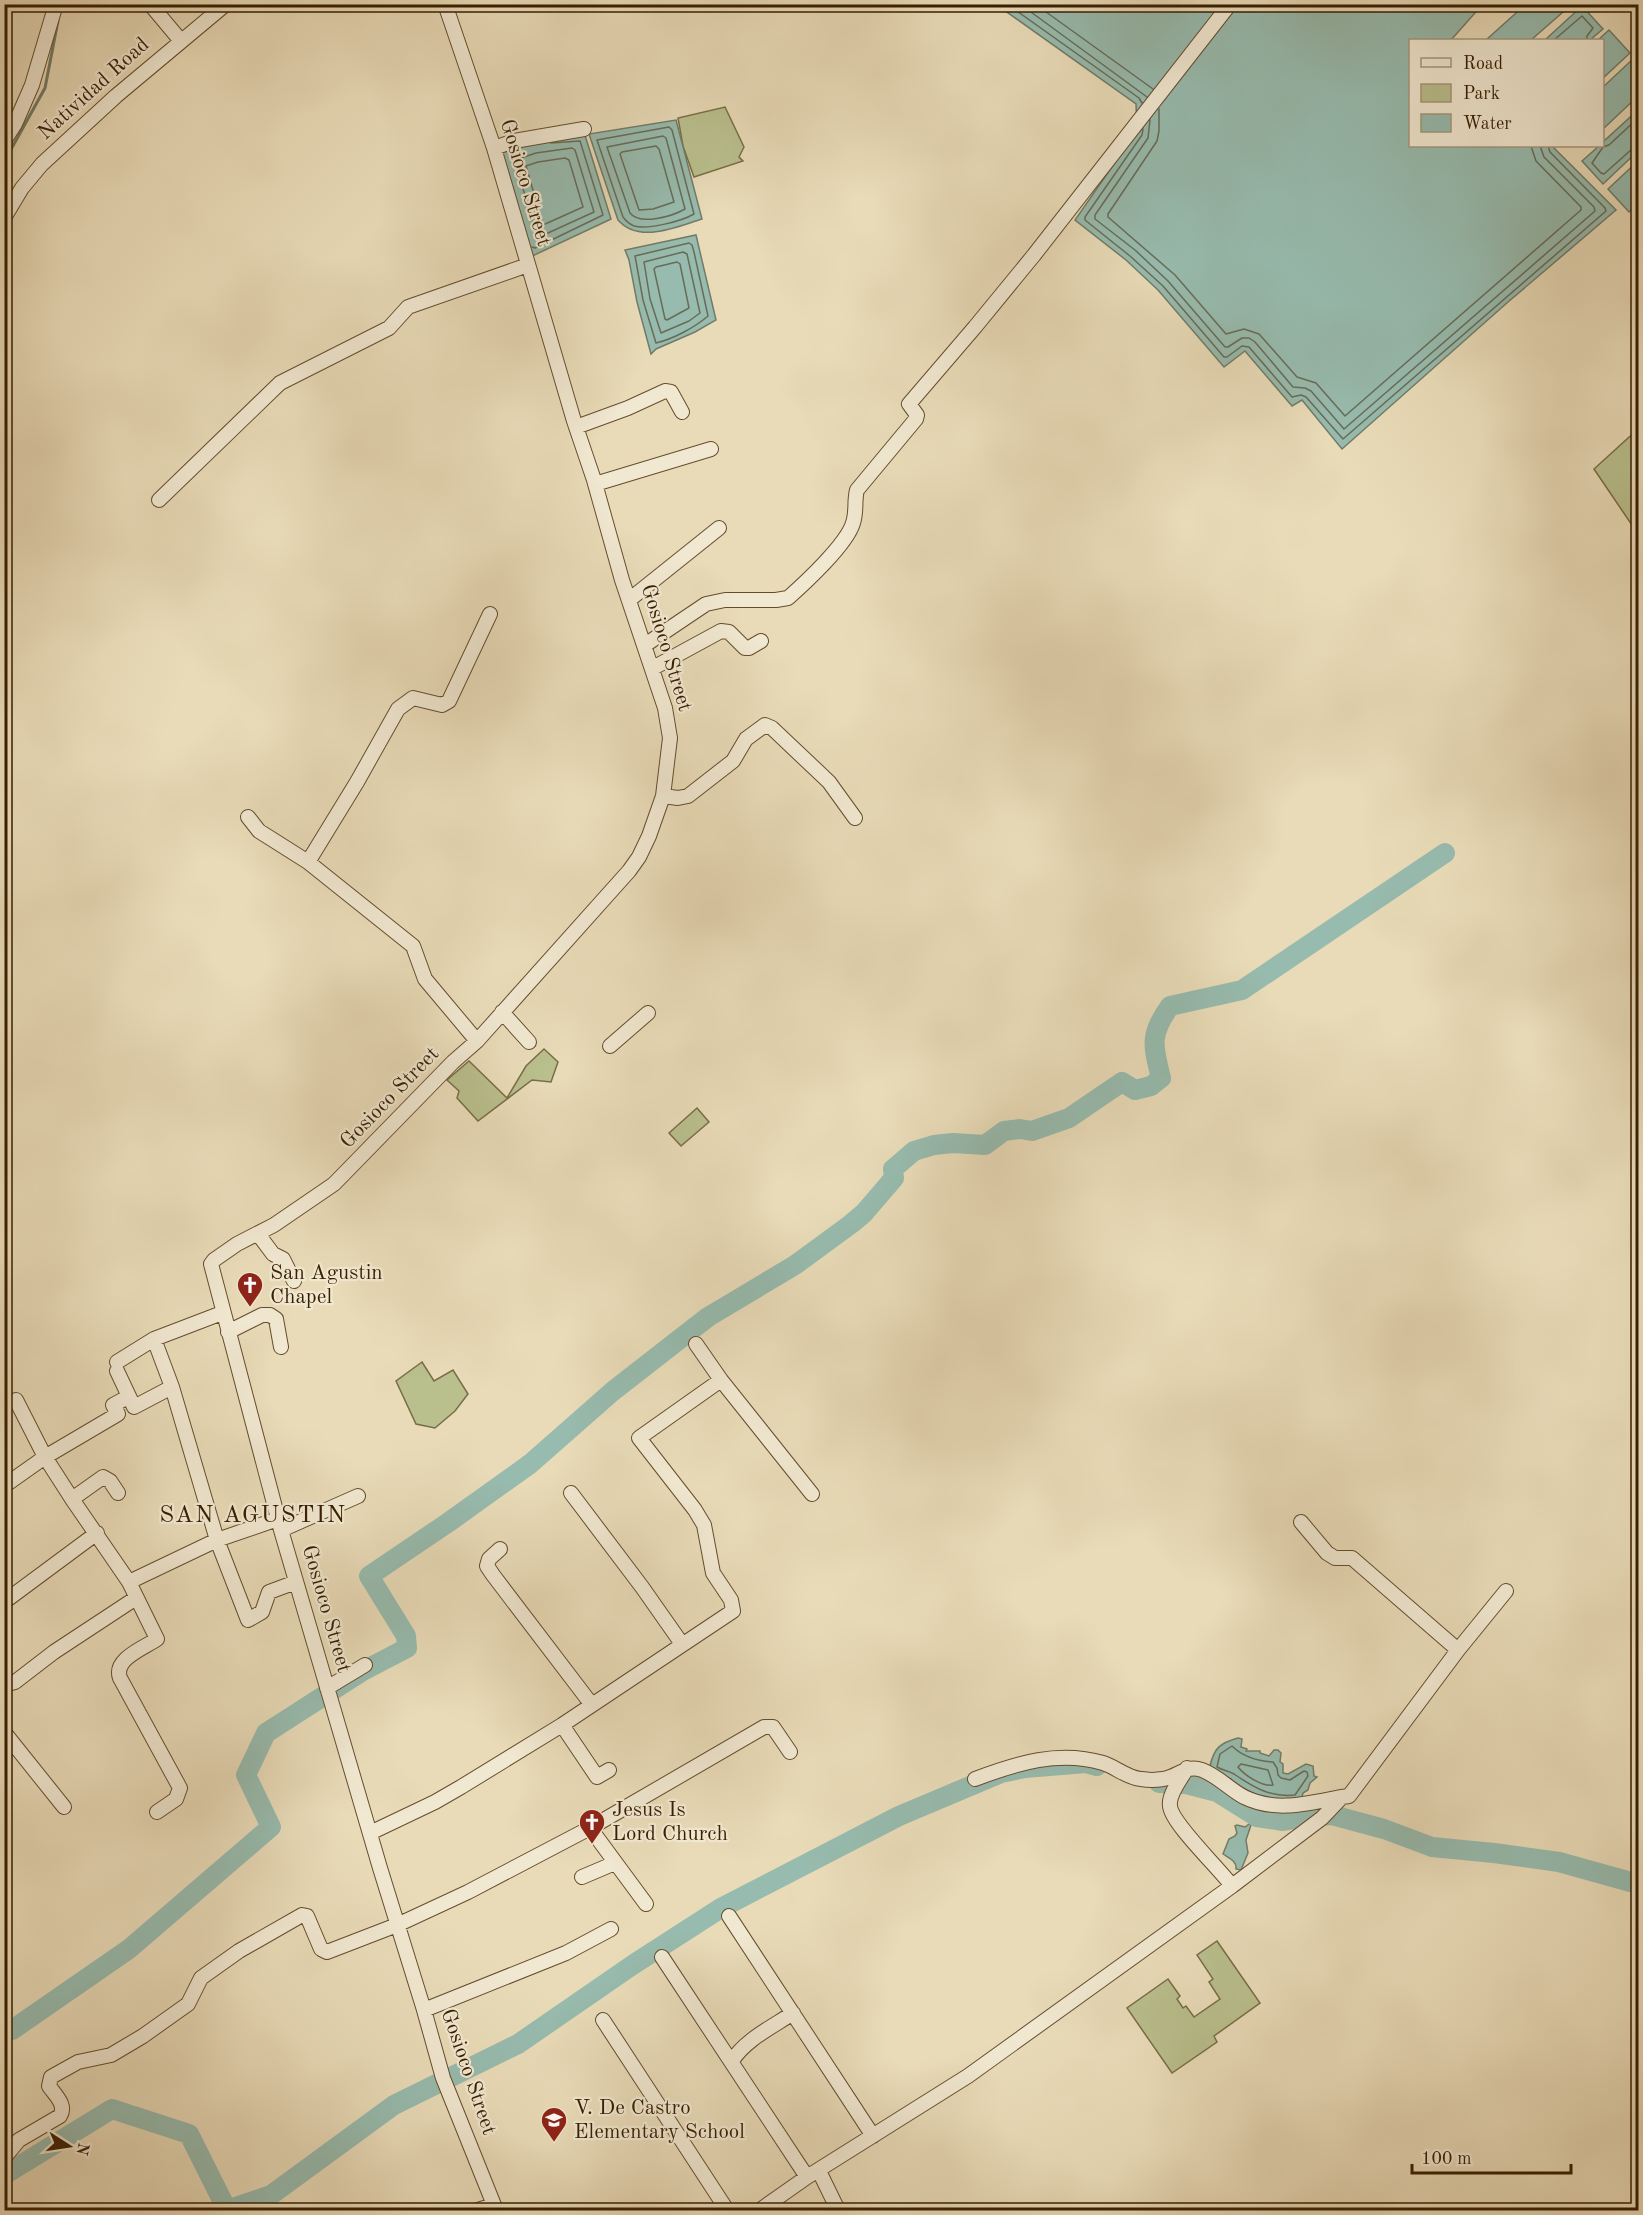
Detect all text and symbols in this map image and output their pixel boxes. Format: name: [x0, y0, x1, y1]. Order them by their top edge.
street label: Natividad Road: [34, 34, 154, 144]
legend: [1409, 39, 1604, 147]
text: Road: [1463, 55, 1503, 73]
text: Park: [1463, 85, 1500, 103]
text: Water: [1463, 115, 1512, 133]
street label: Gosioco Street: [496, 117, 554, 249]
street label: Gosioco Street: [637, 582, 695, 714]
street label: Gosioco Street: [337, 1043, 443, 1153]
place label: San Agustin Chapel: [270, 1263, 383, 1308]
church icon: San Agustin Chapel: [235, 1270, 265, 1308]
district label: SAN AGUSTIN: [159, 1504, 347, 1528]
street label: Gosioco Street: [298, 1543, 354, 1675]
place label: Jesus Is Lord Church: [612, 1800, 728, 1845]
church icon: Jesus Is Lord Church: [577, 1807, 607, 1845]
street label: Gosioco Street: [437, 2006, 499, 2138]
place label: V. De Castro Elementary School: [574, 2098, 745, 2143]
school or university icon: V. De Castro Elementary School: [539, 2105, 569, 2143]
north arrow: [39, 2116, 99, 2176]
scale bar: [1412, 2137, 1571, 2175]
text: N: [72, 2141, 91, 2157]
text: 100 m: [1421, 2150, 1472, 2168]

